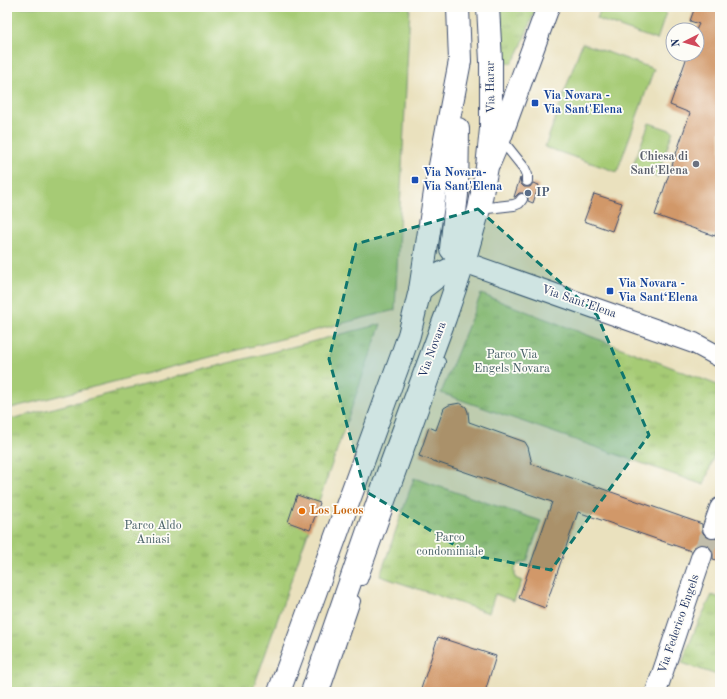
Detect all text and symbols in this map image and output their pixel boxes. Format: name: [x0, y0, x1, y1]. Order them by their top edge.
north arrow: [665, 22, 705, 62]
text: N: [671, 38, 682, 48]
street label: Via Harar: [485, 61, 497, 113]
place label: Via Novara - Via Sant'Elena: [543, 90, 622, 116]
marker: Via Novara - Via Sant'Elena: [530, 98, 540, 108]
place label: Chiesa di Sant'Elena: [630, 151, 688, 177]
marker: Chiesa di Sant'Elena: [691, 159, 701, 169]
place label: Via Novara- Via Sant'Elena: [423, 167, 502, 193]
marker: Via Novara- Via Sant'Elena: [410, 175, 420, 185]
place label: IP: [536, 187, 550, 199]
marker: IP: [523, 188, 533, 198]
place label: Via Novara - Via Sant‘Elena: [618, 278, 698, 304]
street label: Via Sant’Elena: [540, 284, 618, 320]
marker: Via Novara - Via Sant‘Elena: [605, 286, 615, 296]
street label: Via Novara: [417, 320, 449, 380]
park label: Parco Via Engels Novara: [474, 349, 550, 375]
place label: Los Locos: [310, 505, 364, 517]
marker: Los Locos: [297, 506, 307, 516]
park label: Parco Aldo Aniasi: [124, 520, 182, 546]
park label: Parco condominiale: [416, 532, 484, 558]
street label: Via Federico Engels: [656, 573, 702, 675]

